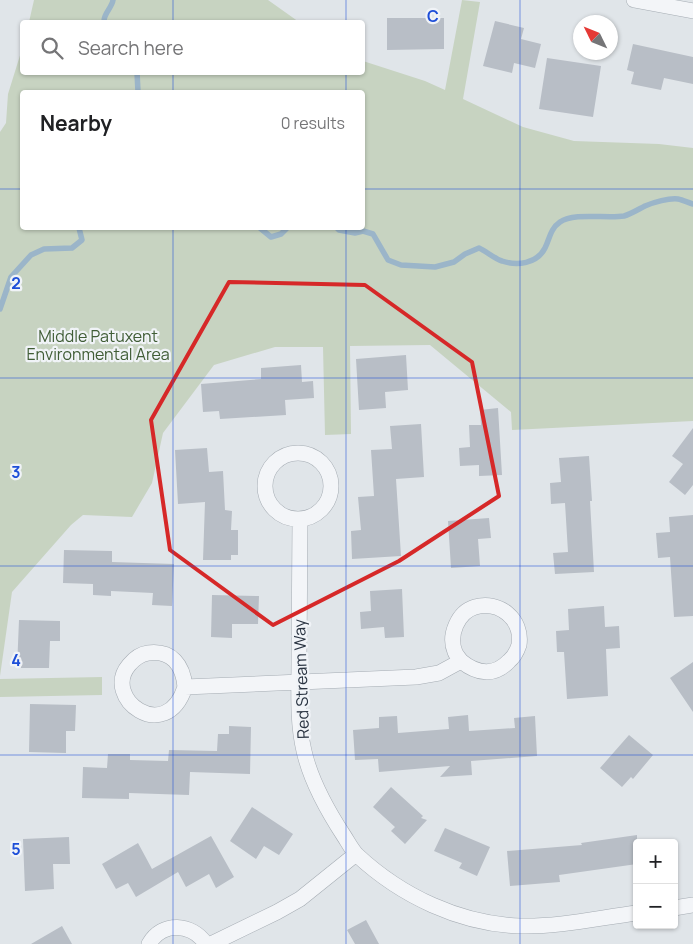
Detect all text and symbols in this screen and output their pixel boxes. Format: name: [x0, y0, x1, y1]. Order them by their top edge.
text: C: [427, 5, 439, 27]
north arrow: [573, 15, 618, 60]
search box: [20, 20, 365, 75]
icon: search: [38, 34, 66, 62]
text: Search here: [78, 35, 184, 61]
text: Nearby: [40, 109, 112, 137]
text: 0 results: [281, 112, 345, 134]
text: 2: [11, 272, 21, 294]
park label: Middle Patuxent Environmental Area: [26, 325, 170, 365]
text: 3: [11, 461, 21, 483]
street label: Red Stream Way: [288, 618, 314, 739]
text: 4: [11, 649, 21, 671]
text: 5: [11, 838, 21, 860]
map controls: [633, 839, 678, 929]
button: +: [633, 839, 678, 884]
button: −: [633, 884, 678, 929]

